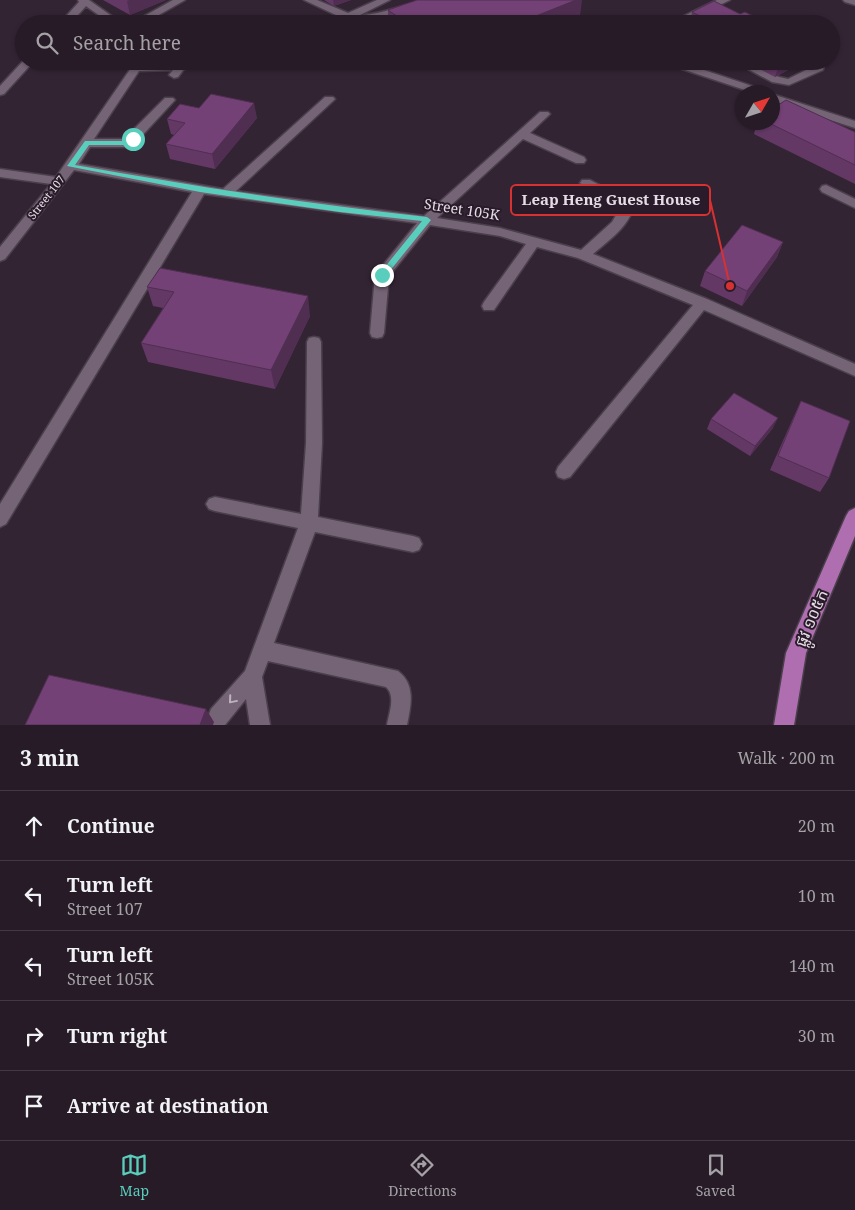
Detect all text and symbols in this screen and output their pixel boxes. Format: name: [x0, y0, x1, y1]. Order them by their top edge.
search box: [15, 15, 840, 70]
icon: search: [33, 29, 61, 57]
text: Search here: [73, 30, 181, 56]
north arrow: [735, 85, 780, 130]
route start: [122, 128, 145, 151]
street label: Street 107: [24, 172, 68, 222]
callout: Leap Heng Guest House: [511, 185, 710, 215]
text: Leap Heng Guest House: [522, 189, 700, 209]
street label: Street 105K: [423, 194, 501, 224]
route end: [371, 264, 394, 287]
street label: ផ្លូវ ១០៥ក: [789, 586, 836, 651]
one-way arrow: [229, 694, 238, 703]
text: 3 min: [20, 744, 79, 772]
text: Walk · 200 m: [738, 747, 835, 769]
icon: ahead: [20, 812, 48, 840]
text: Continue: [67, 813, 155, 839]
text: 20 m: [798, 815, 835, 837]
text: Turn left: [67, 872, 153, 898]
icon: left: [20, 882, 48, 910]
text: 10 m: [798, 885, 835, 907]
text: Street 107: [67, 898, 143, 920]
text: Turn left: [67, 942, 153, 968]
icon: left: [20, 952, 48, 980]
text: 140 m: [789, 955, 835, 977]
text: Street 105K: [67, 968, 154, 990]
icon: right: [20, 1022, 48, 1050]
text: Turn right: [67, 1023, 167, 1049]
text: 30 m: [798, 1025, 835, 1047]
icon: arrive: [20, 1092, 48, 1120]
text: Arrive at destination: [67, 1093, 269, 1119]
tab: Map: [120, 1151, 149, 1200]
tab: Directions: [388, 1151, 457, 1200]
tab: Saved: [696, 1151, 735, 1200]

